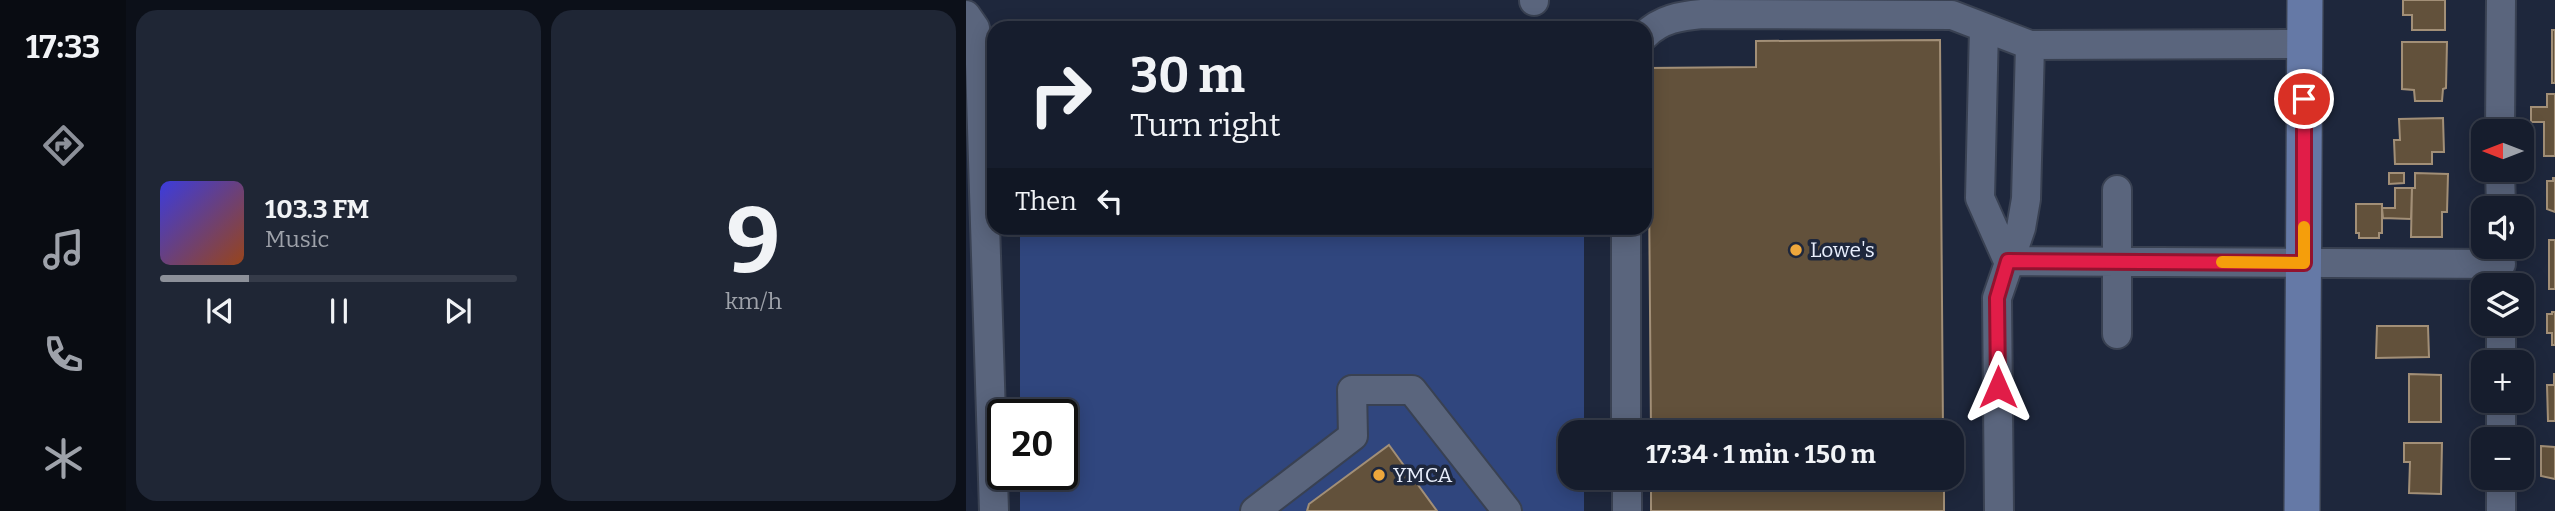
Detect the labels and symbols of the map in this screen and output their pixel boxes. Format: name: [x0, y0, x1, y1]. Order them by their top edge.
pin: [2274, 69, 2334, 129]
north arrow: [2471, 119, 2534, 182]
place label: Lowe's: [1810, 237, 1875, 263]
marker: Lowe's: [1788, 242, 1804, 258]
position arrow: [1961, 350, 2035, 424]
speed limit sign: 20: [987, 399, 1078, 490]
place label: YMCA: [1393, 462, 1452, 488]
marker: YMCA: [1371, 467, 1387, 483]

